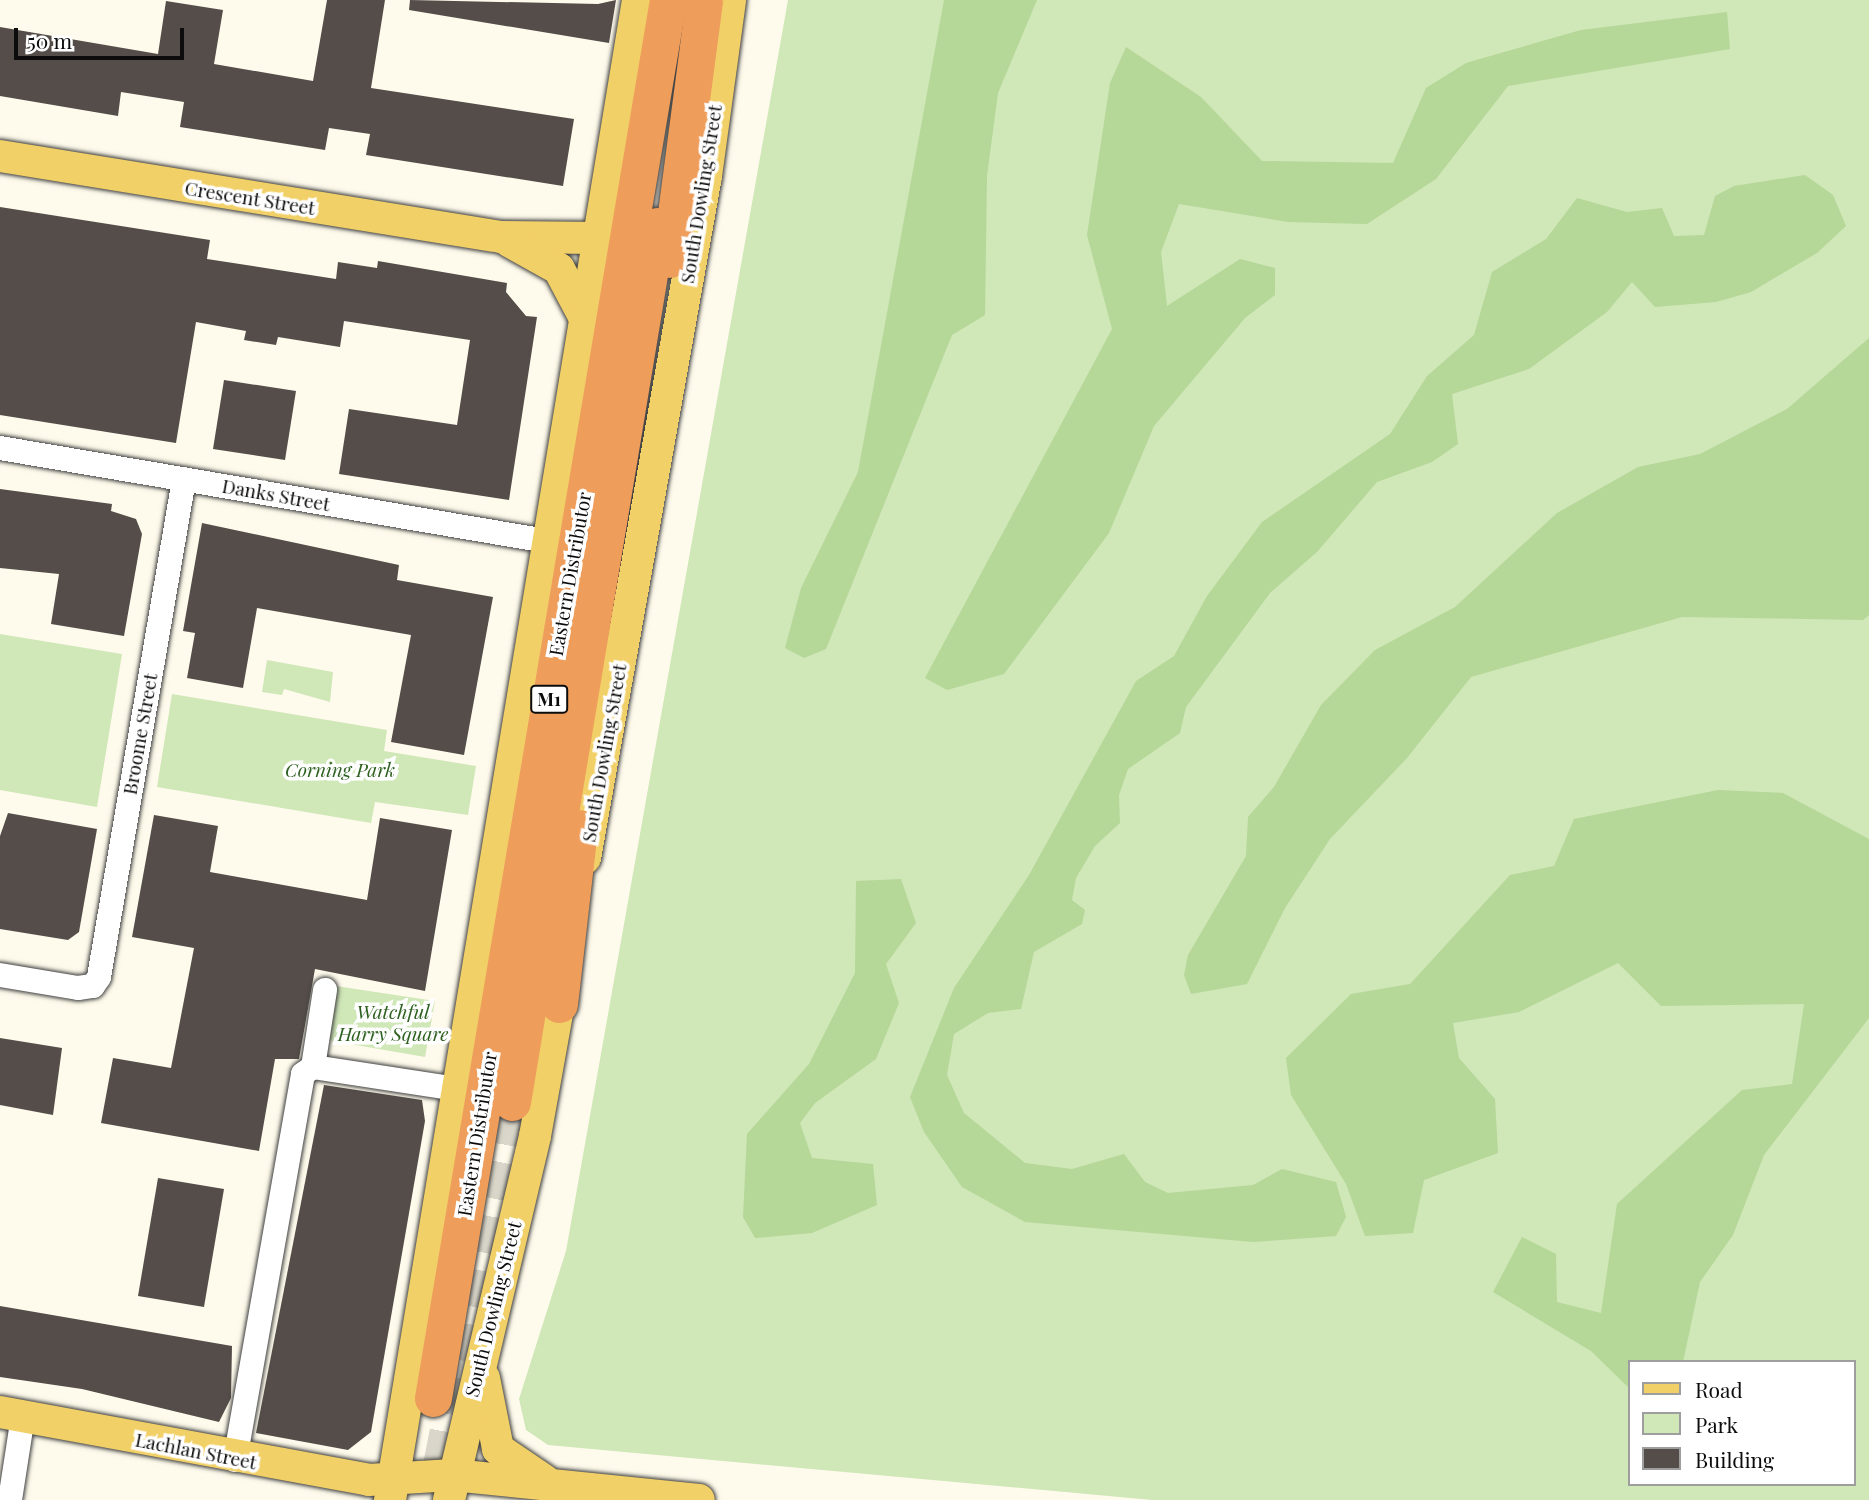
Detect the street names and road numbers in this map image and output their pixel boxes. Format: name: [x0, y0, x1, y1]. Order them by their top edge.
street label: South Dowling Street: [676, 103, 726, 285]
street label: Crescent Street: [183, 176, 317, 220]
street label: Danks Street: [220, 474, 332, 516]
street label: Eastern Distributor: [544, 490, 596, 658]
street label: South Dowling Street: [577, 662, 631, 844]
street label: Broome Street: [118, 672, 162, 796]
road number: M1: [530, 684, 568, 714]
street label: Eastern Distributor: [453, 1050, 501, 1218]
street label: South Dowling Street: [460, 1219, 526, 1399]
street label: Lachlan Street: [133, 1428, 259, 1474]

